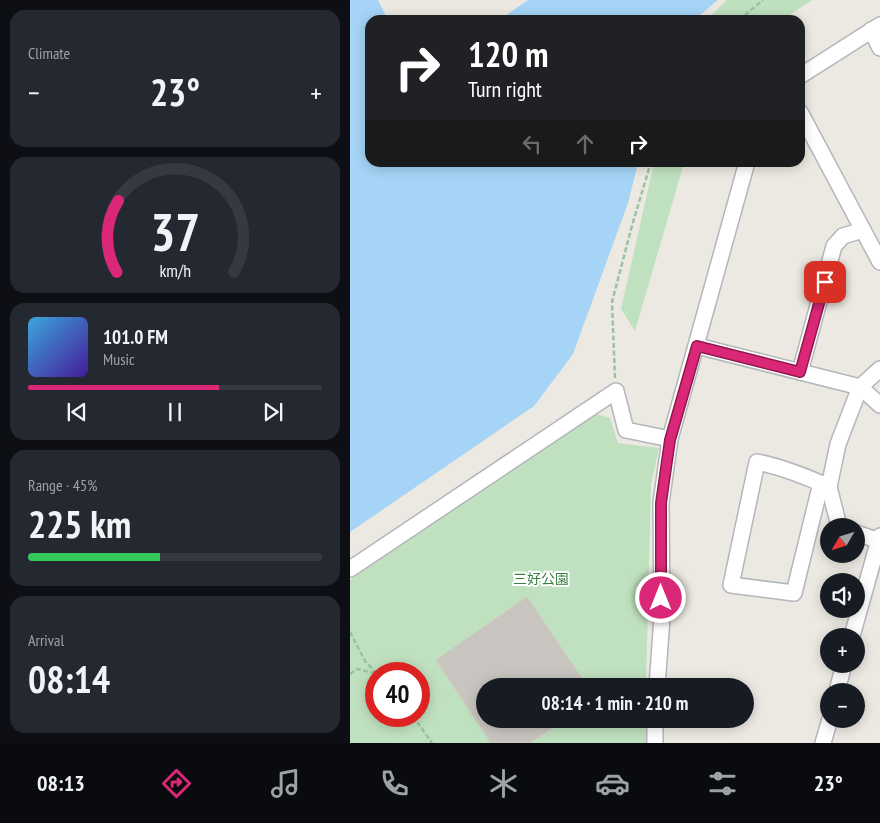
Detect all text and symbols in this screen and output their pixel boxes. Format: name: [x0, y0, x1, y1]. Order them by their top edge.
text: 120 m: [468, 31, 549, 77]
icon: right: [385, 35, 450, 100]
text: Climate: [28, 43, 70, 63]
text: 23°: [150, 67, 200, 116]
text: −: [28, 74, 40, 111]
text: +: [310, 74, 322, 111]
text: Turn right: [468, 75, 542, 103]
icon: left: [518, 130, 546, 158]
icon: ahead: [571, 130, 599, 158]
icon: right: [624, 130, 652, 158]
text: 37: [150, 198, 200, 265]
text: km/h: [159, 259, 191, 282]
pin: [804, 261, 846, 303]
icon: arrive: [811, 268, 839, 296]
text: 101.0 FM: [103, 325, 168, 349]
text: Music: [103, 349, 135, 369]
icon: previous: [63, 398, 91, 426]
icon: pause: [161, 398, 189, 426]
icon: next: [259, 398, 287, 426]
text: Range · 45%: [28, 475, 97, 495]
text: 225 km: [28, 499, 131, 548]
north arrow: [820, 518, 865, 562]
map controls: [820, 518, 865, 728]
park label: 三好公園: [513, 570, 569, 588]
position arrow: [634, 571, 686, 623]
button: sound: [820, 573, 865, 618]
button: +: [820, 628, 865, 673]
text: Arrival: [28, 630, 64, 650]
text: 08:14: [28, 654, 110, 703]
speed limit sign: 40: [365, 662, 430, 727]
button: −: [820, 683, 865, 728]
text: 08:14 · 1 min · 210 m: [542, 691, 688, 715]
icon: directions: [159, 766, 194, 801]
icon: music: [268, 766, 303, 801]
icon: phone: [377, 766, 412, 801]
icon: climate: [486, 766, 521, 801]
icon: car: [595, 766, 630, 801]
icon: filters: [705, 766, 740, 801]
text: 08:13: [37, 769, 85, 797]
text: 23°: [814, 769, 843, 797]

